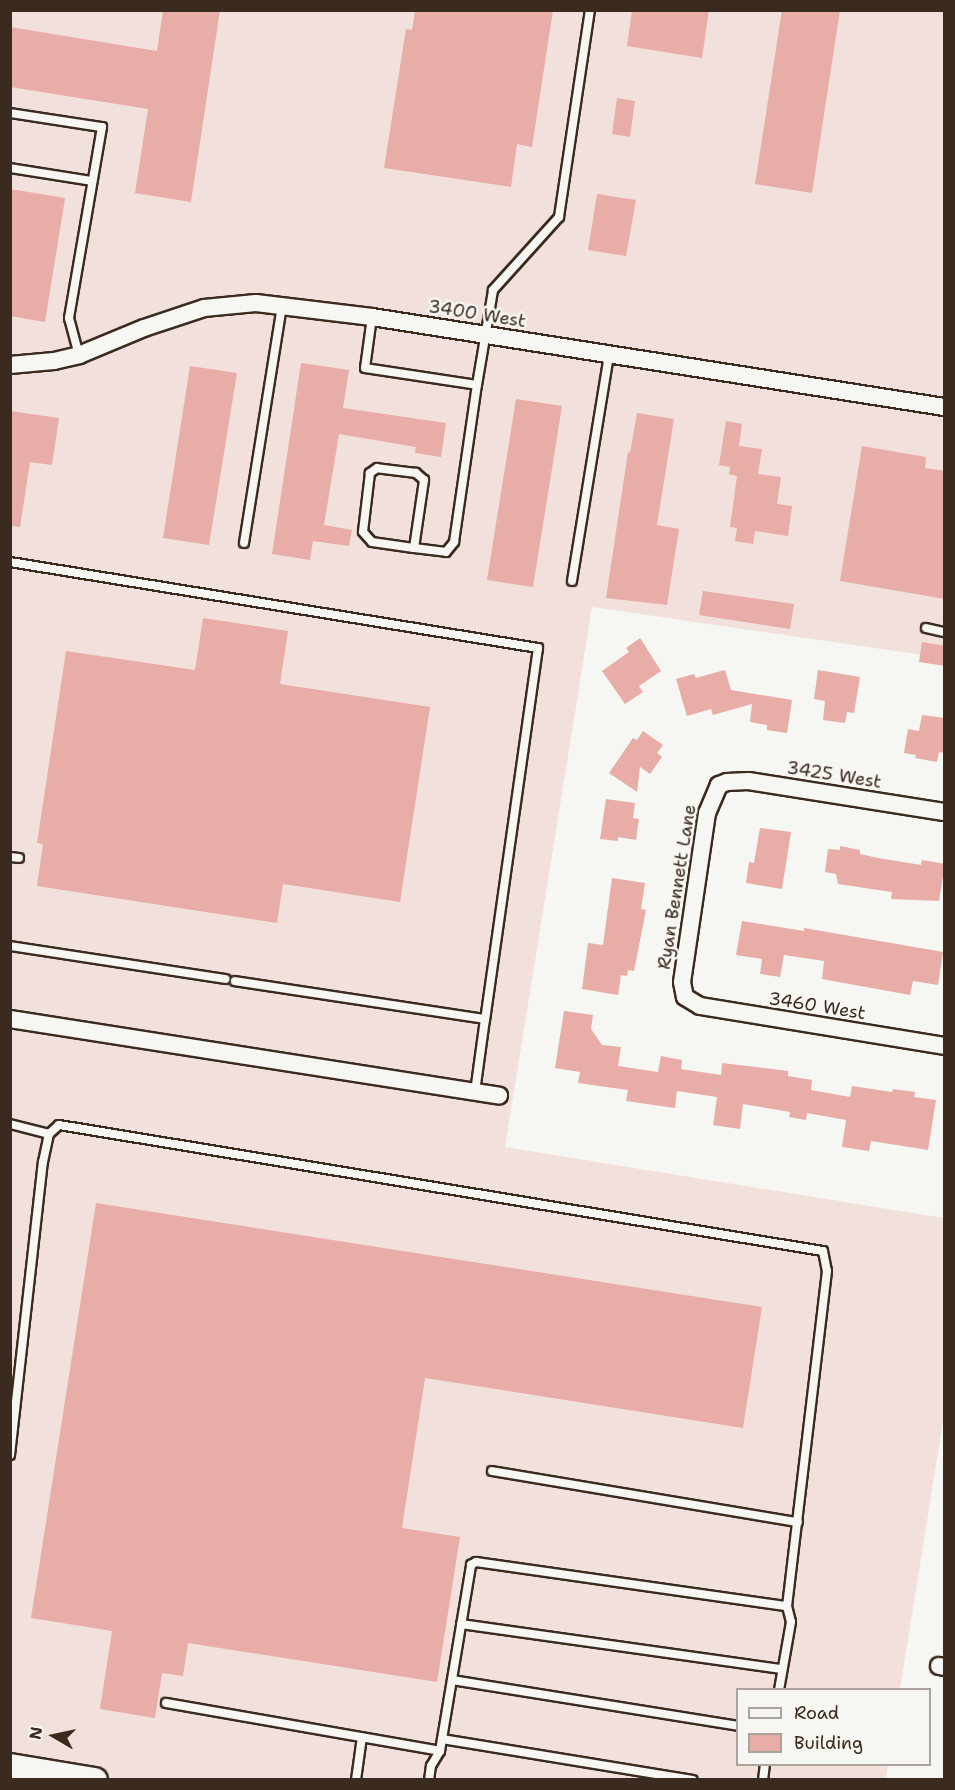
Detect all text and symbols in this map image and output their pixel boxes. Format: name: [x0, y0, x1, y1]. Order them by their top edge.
street label: 3400 West: [427, 296, 527, 332]
street label: 3425 West: [785, 757, 883, 793]
street label: Ryan Bennett Lane: [653, 803, 701, 971]
street label: 3460 West: [767, 988, 867, 1024]
legend: [736, 1688, 931, 1766]
text: Road: [794, 1701, 839, 1725]
north arrow: [24, 1706, 84, 1766]
text: N: [24, 1725, 47, 1741]
text: Building: [794, 1731, 863, 1755]

